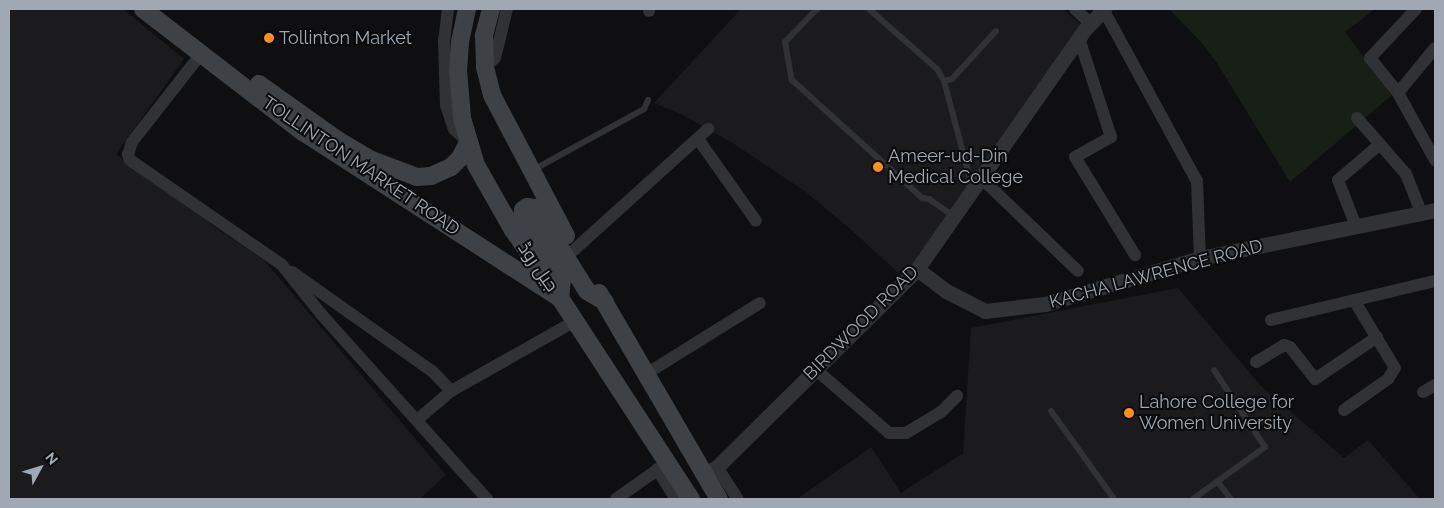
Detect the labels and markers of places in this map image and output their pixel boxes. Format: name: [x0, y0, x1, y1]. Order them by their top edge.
place label: Tollinton Market: [279, 27, 412, 49]
marker: Tollinton Market: [263, 32, 275, 44]
place label: Ameer-ud-Din Medical College: [888, 146, 1024, 188]
marker: Ameer-ud-Din Medical College: [872, 161, 884, 173]
place label: Lahore College for Women University: [1139, 392, 1294, 434]
marker: Lahore College for Women University: [1123, 407, 1135, 419]

